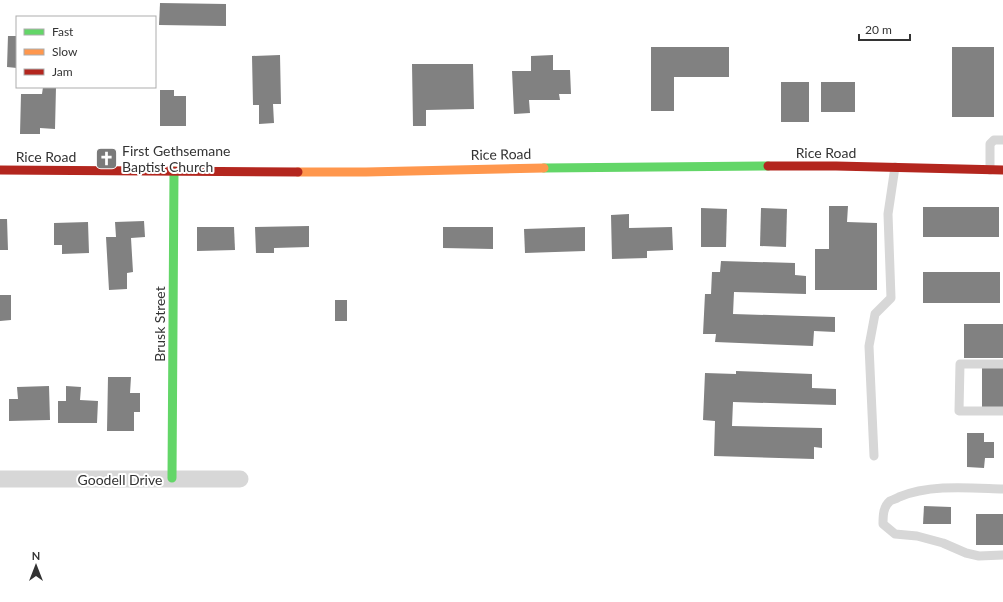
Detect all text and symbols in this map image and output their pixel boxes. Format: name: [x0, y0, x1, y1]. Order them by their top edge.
legend: [16, 16, 156, 88]
scale bar: [859, 16, 910, 42]
text: 20 m: [865, 22, 892, 37]
text: Fast: [52, 24, 74, 39]
text: Slow: [52, 44, 78, 59]
text: Jam: [52, 64, 73, 79]
place label: First Gethsemane Baptist Church: [122, 142, 230, 175]
street label: Rice Road: [796, 144, 856, 161]
church icon: First Gethsemane Baptist Church: [94, 145, 120, 171]
street label: Rice Road: [471, 145, 531, 163]
street label: Rice Road: [16, 148, 76, 165]
street label: Brusk Street: [151, 286, 168, 362]
street label: Goodell Drive: [78, 471, 162, 488]
north arrow: [16, 546, 56, 586]
text: N: [32, 549, 40, 562]

